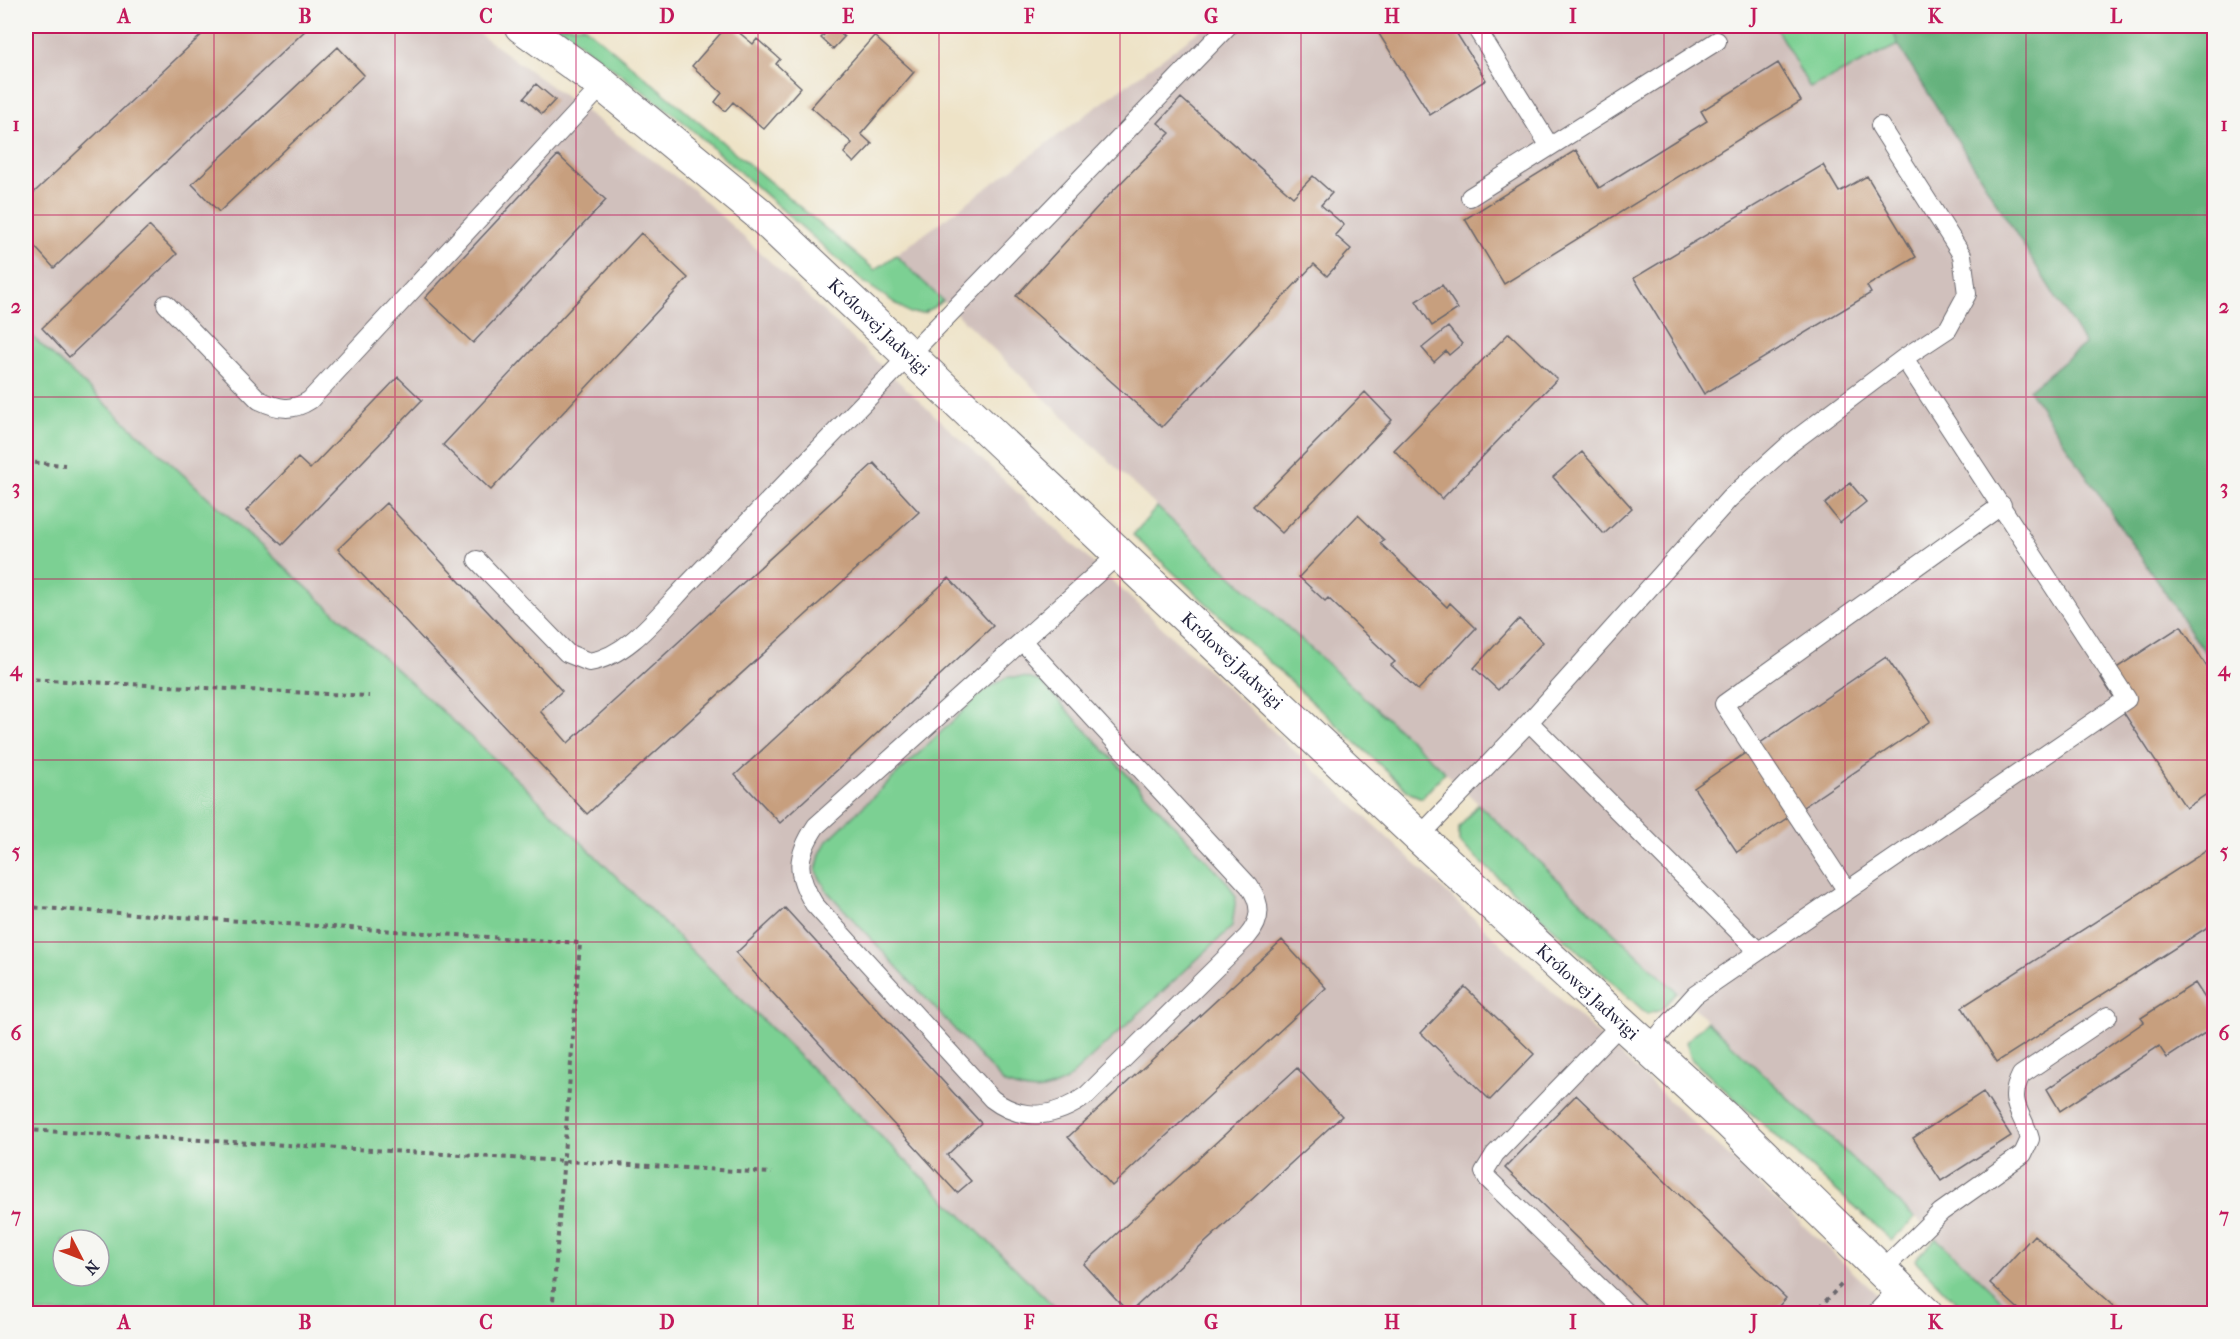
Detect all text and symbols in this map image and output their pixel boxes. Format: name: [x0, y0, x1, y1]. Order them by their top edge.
text: A: [116, 5, 132, 28]
text: B: [298, 5, 312, 28]
text: C: [479, 5, 493, 28]
text: D: [659, 5, 675, 28]
text: E: [842, 5, 854, 28]
text: F: [1023, 5, 1035, 28]
text: G: [1204, 5, 1218, 28]
text: H: [1384, 5, 1400, 28]
text: I: [1569, 5, 1577, 28]
text: J: [1748, 5, 1758, 28]
text: K: [1928, 5, 1944, 28]
text: L: [2110, 5, 2123, 28]
text: 1: [12, 113, 20, 136]
text: 1: [2220, 113, 2228, 136]
street label: Królowej Jadwigi: [824, 274, 934, 380]
text: 2: [11, 295, 21, 318]
text: 2: [2219, 295, 2229, 318]
text: 3: [12, 476, 20, 499]
text: 3: [2220, 476, 2228, 499]
street label: Królowej Jadwigi: [1177, 608, 1288, 714]
text: 4: [9, 658, 23, 682]
text: 4: [2217, 658, 2231, 682]
text: 5: [12, 840, 21, 863]
text: 5: [2220, 840, 2229, 863]
street label: Królowej Jadwigi: [1532, 940, 1644, 1045]
text: 6: [11, 1022, 23, 1045]
text: 6: [2219, 1022, 2231, 1045]
text: 7: [10, 1204, 21, 1227]
text: 7: [2218, 1204, 2229, 1227]
north arrow: [51, 1228, 111, 1288]
text: N: [80, 1257, 103, 1279]
text: A: [116, 1311, 132, 1334]
text: B: [298, 1311, 312, 1334]
text: C: [479, 1311, 493, 1334]
text: D: [659, 1311, 675, 1334]
text: E: [842, 1311, 854, 1334]
text: F: [1023, 1311, 1035, 1334]
text: G: [1204, 1311, 1218, 1334]
text: H: [1384, 1311, 1400, 1334]
text: I: [1569, 1311, 1577, 1334]
text: J: [1748, 1311, 1758, 1334]
text: K: [1928, 1311, 1944, 1334]
text: L: [2110, 1311, 2123, 1334]

